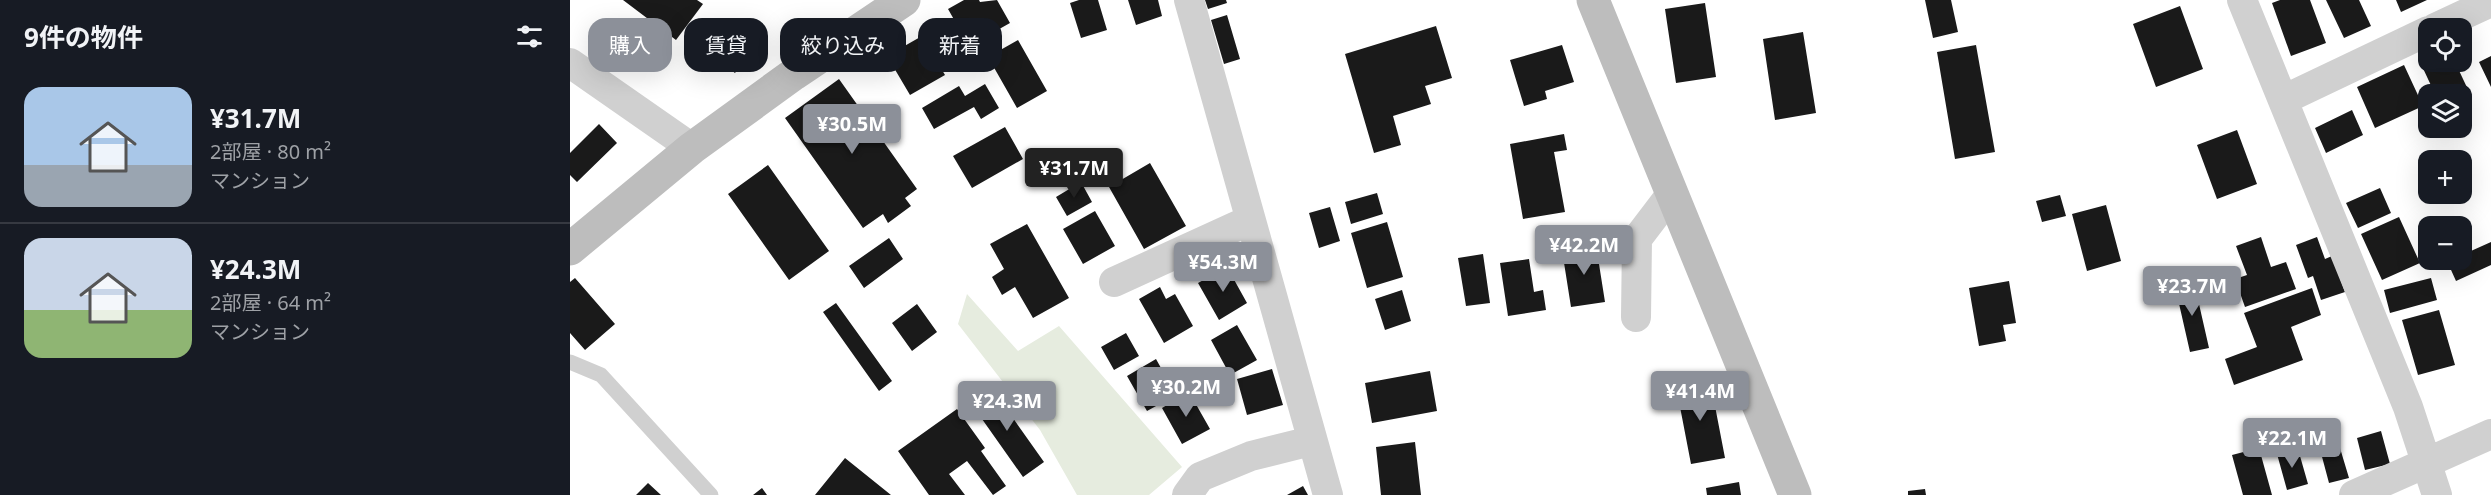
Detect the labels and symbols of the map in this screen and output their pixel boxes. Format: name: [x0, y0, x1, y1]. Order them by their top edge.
pin: ¥30.5M: [803, 104, 901, 155]
pin: ¥31.7M: [1025, 148, 1123, 199]
pin: ¥42.2M: [1535, 225, 1633, 276]
pin: ¥54.3M: [1174, 242, 1272, 293]
pin: ¥23.7M: [2143, 266, 2241, 317]
pin: ¥30.2M: [1137, 367, 1235, 418]
pin: ¥41.4M: [1651, 371, 1749, 422]
pin: ¥24.3M: [958, 381, 1056, 432]
pin: ¥22.1M: [2243, 418, 2341, 469]

